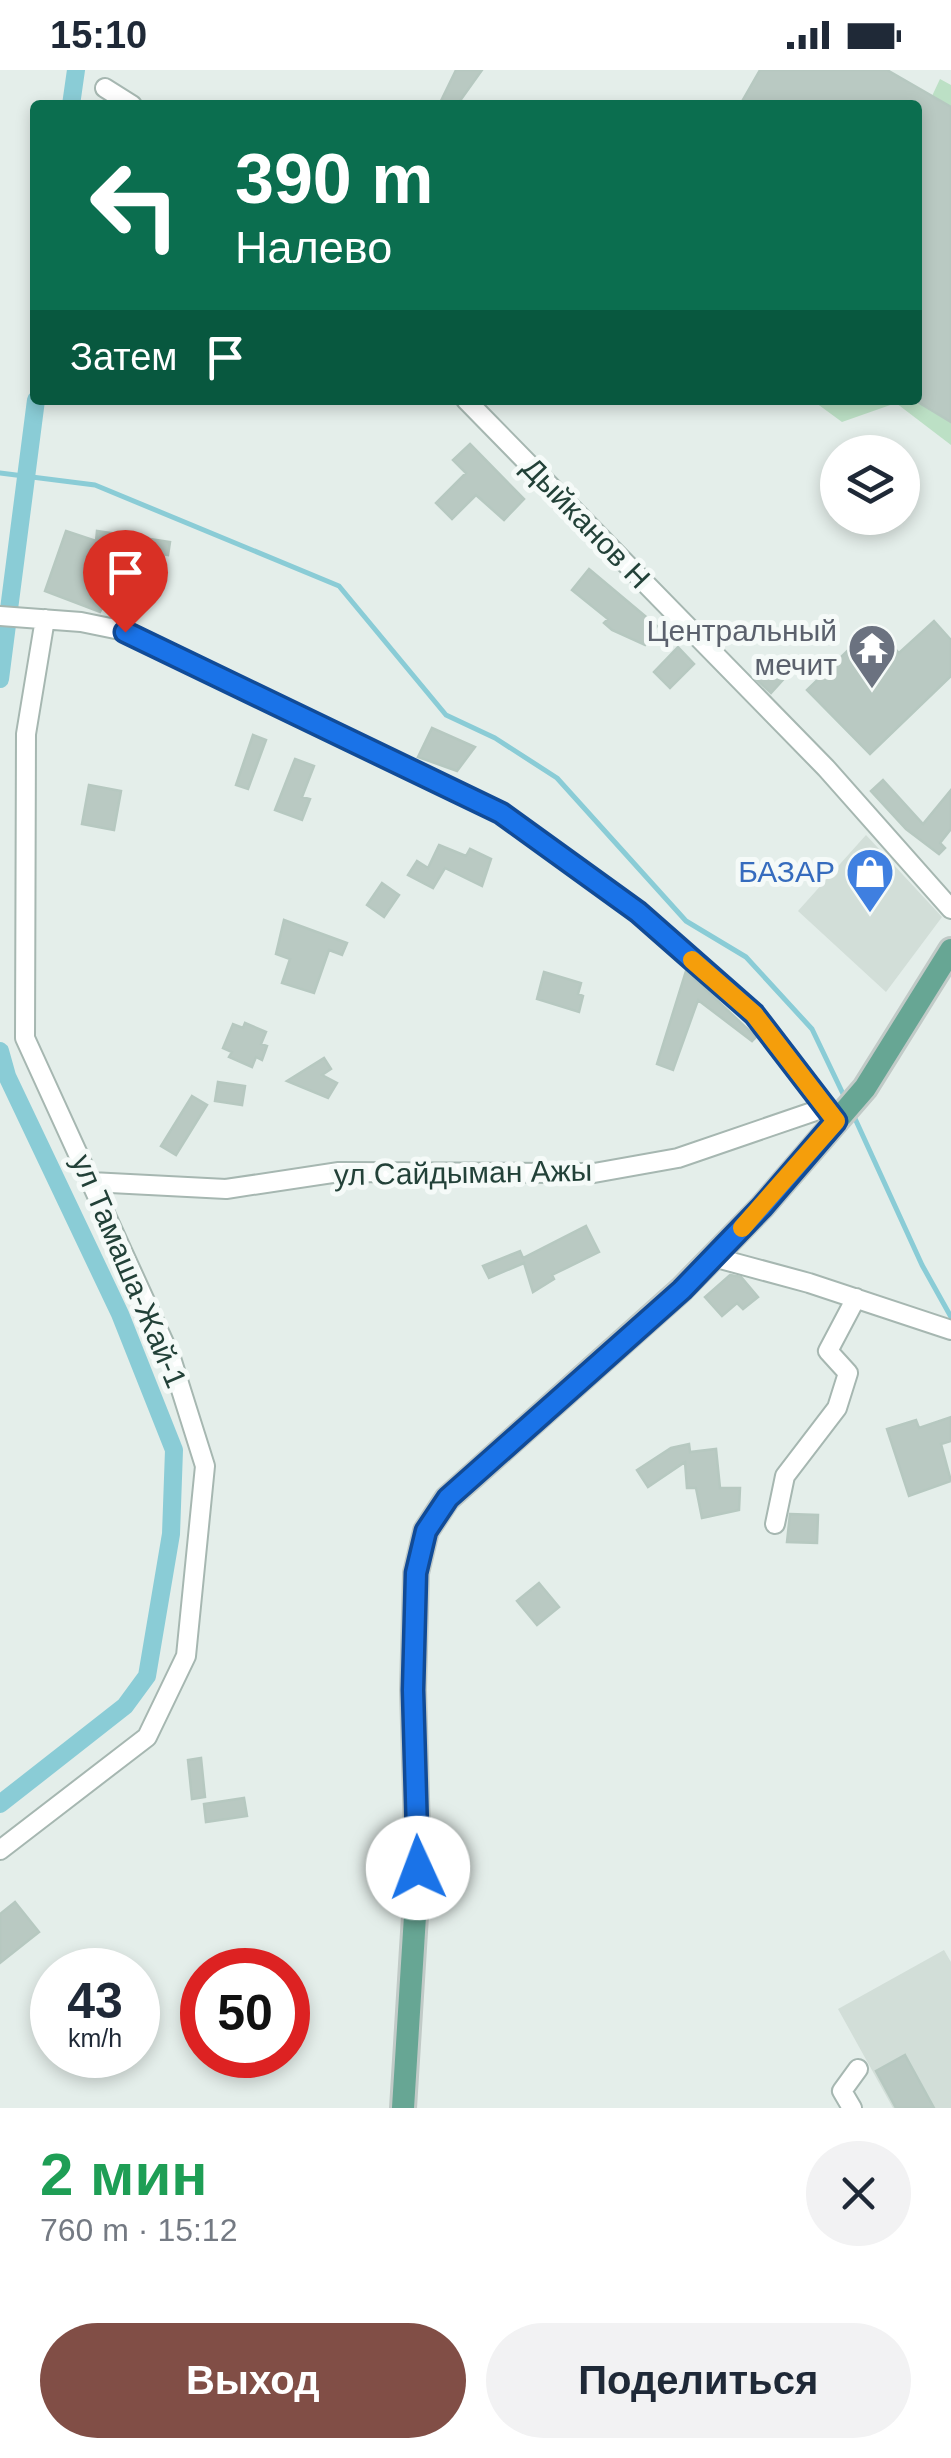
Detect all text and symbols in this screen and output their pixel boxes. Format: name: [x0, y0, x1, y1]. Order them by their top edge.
text: 15:10: [50, 14, 147, 56]
icon: left: [70, 140, 200, 270]
text: 390 m: [235, 140, 433, 218]
text: Налево: [235, 222, 392, 273]
icon: arrive: [198, 330, 253, 385]
text: Затем: [70, 336, 178, 378]
map controls: [820, 435, 920, 535]
button: layers: [820, 435, 920, 535]
street label: Дыйканов Н: [516, 451, 657, 595]
pin: [83, 530, 168, 633]
icon: arrive: [98, 545, 153, 600]
place label: Центральный мечит: [646, 614, 837, 681]
temple icon: Центральный мечит: [846, 622, 898, 690]
shop icon: БАЗАР: [844, 846, 896, 914]
place label: БАЗАР: [738, 855, 835, 888]
street label: ул Тамаша-Жай-1: [65, 1149, 194, 1392]
street label: ул Сайдыман Ажы: [333, 1154, 593, 1191]
position arrow: [366, 1816, 470, 1920]
speed limit sign: 50: [180, 1948, 310, 2078]
text: 43: [67, 1973, 123, 2029]
text: km/h: [68, 2024, 122, 2052]
text: 2 мин: [40, 2141, 208, 2208]
button: close: [806, 2141, 911, 2246]
text: 760 m · 15:12: [40, 2212, 237, 2248]
button: Выход: [40, 2323, 466, 2438]
button: Поделиться: [486, 2323, 911, 2438]

